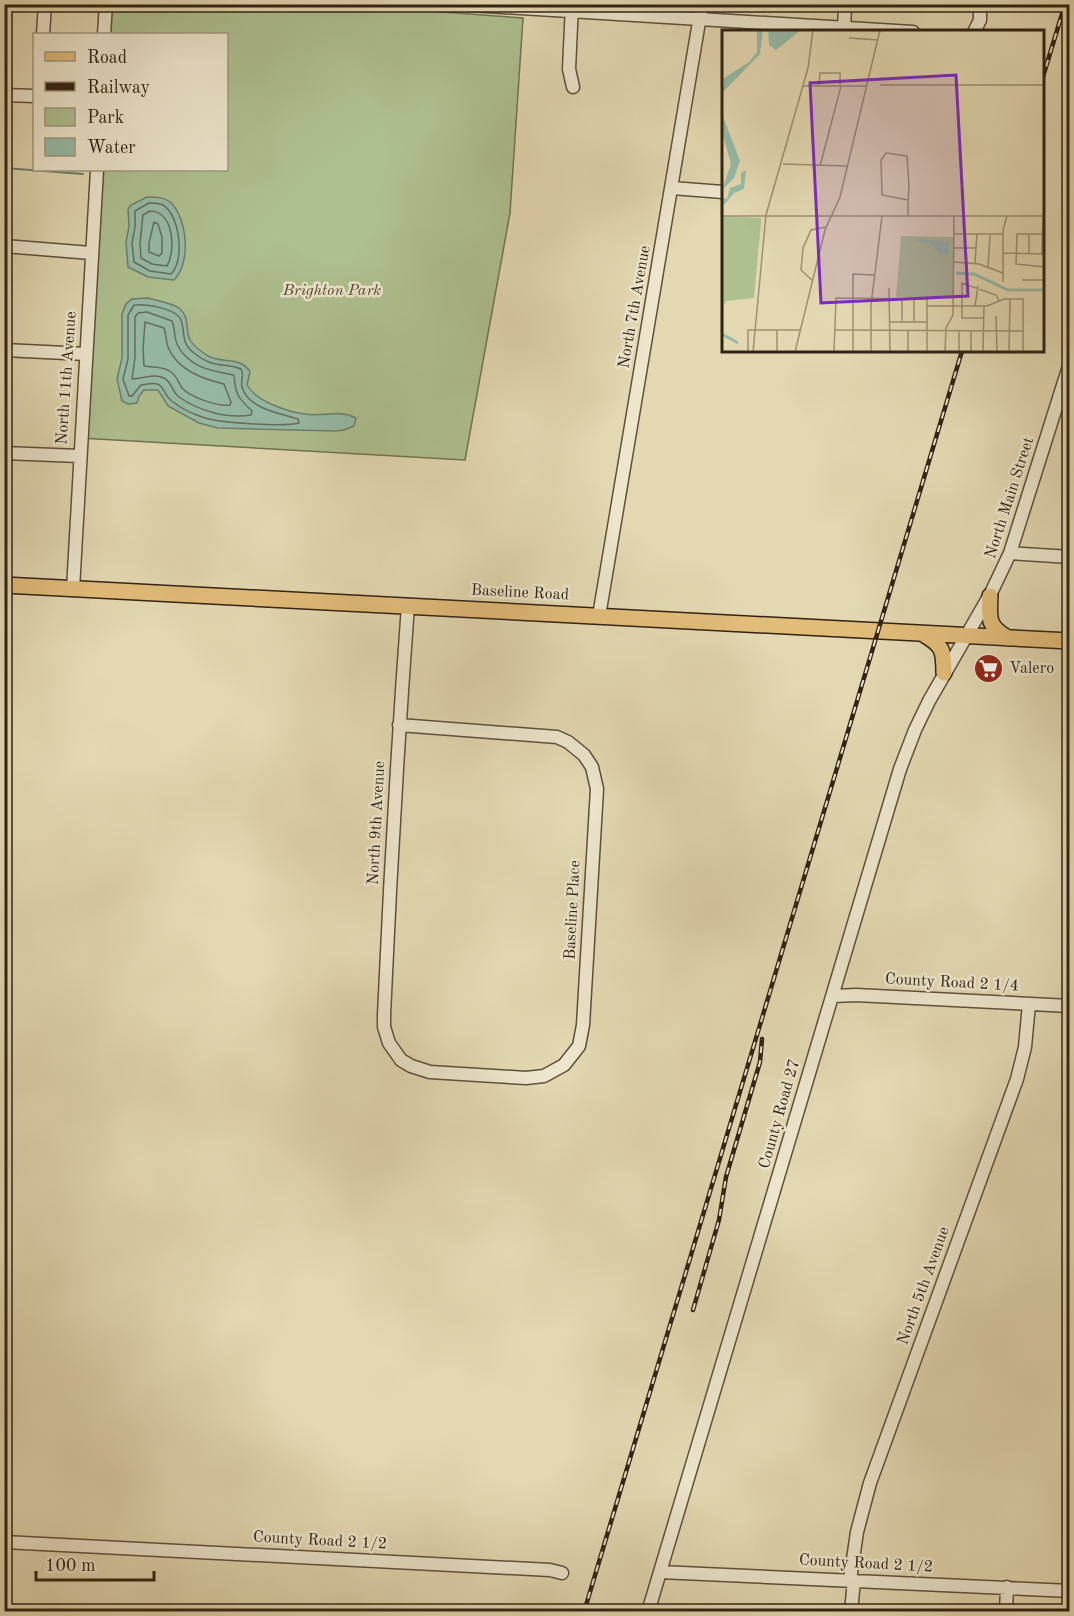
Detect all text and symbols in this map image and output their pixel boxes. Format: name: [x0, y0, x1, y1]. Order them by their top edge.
inset map: [722, 30, 1044, 352]
legend: [33, 33, 228, 171]
text: Road: [87, 49, 127, 67]
text: Railway: [87, 79, 150, 97]
text: Park: [87, 109, 124, 127]
text: Water: [87, 139, 136, 157]
street label: North 7th Avenue: [616, 244, 654, 370]
park label: Brighton Park: [282, 283, 381, 299]
street label: North 11th Avenue: [54, 311, 80, 445]
street label: North Main Street: [983, 435, 1037, 561]
street label: Baseline Road: [471, 582, 569, 604]
supermarket icon: Valero: [972, 653, 1004, 685]
place label: Valero: [1009, 661, 1054, 677]
street label: North 9th Avenue: [366, 760, 388, 886]
street label: Baseline Place: [562, 860, 584, 960]
street label: County Road 2 1/4: [885, 972, 1019, 994]
street label: County Road 27: [757, 1057, 803, 1171]
street label: North 5th Avenue: [895, 1225, 953, 1347]
street label: County Road 2 1/2: [253, 1530, 387, 1552]
scale bar: [36, 1544, 154, 1582]
street label: County Road 2 1/2: [799, 1553, 933, 1575]
text: 100 m: [45, 1557, 96, 1575]

